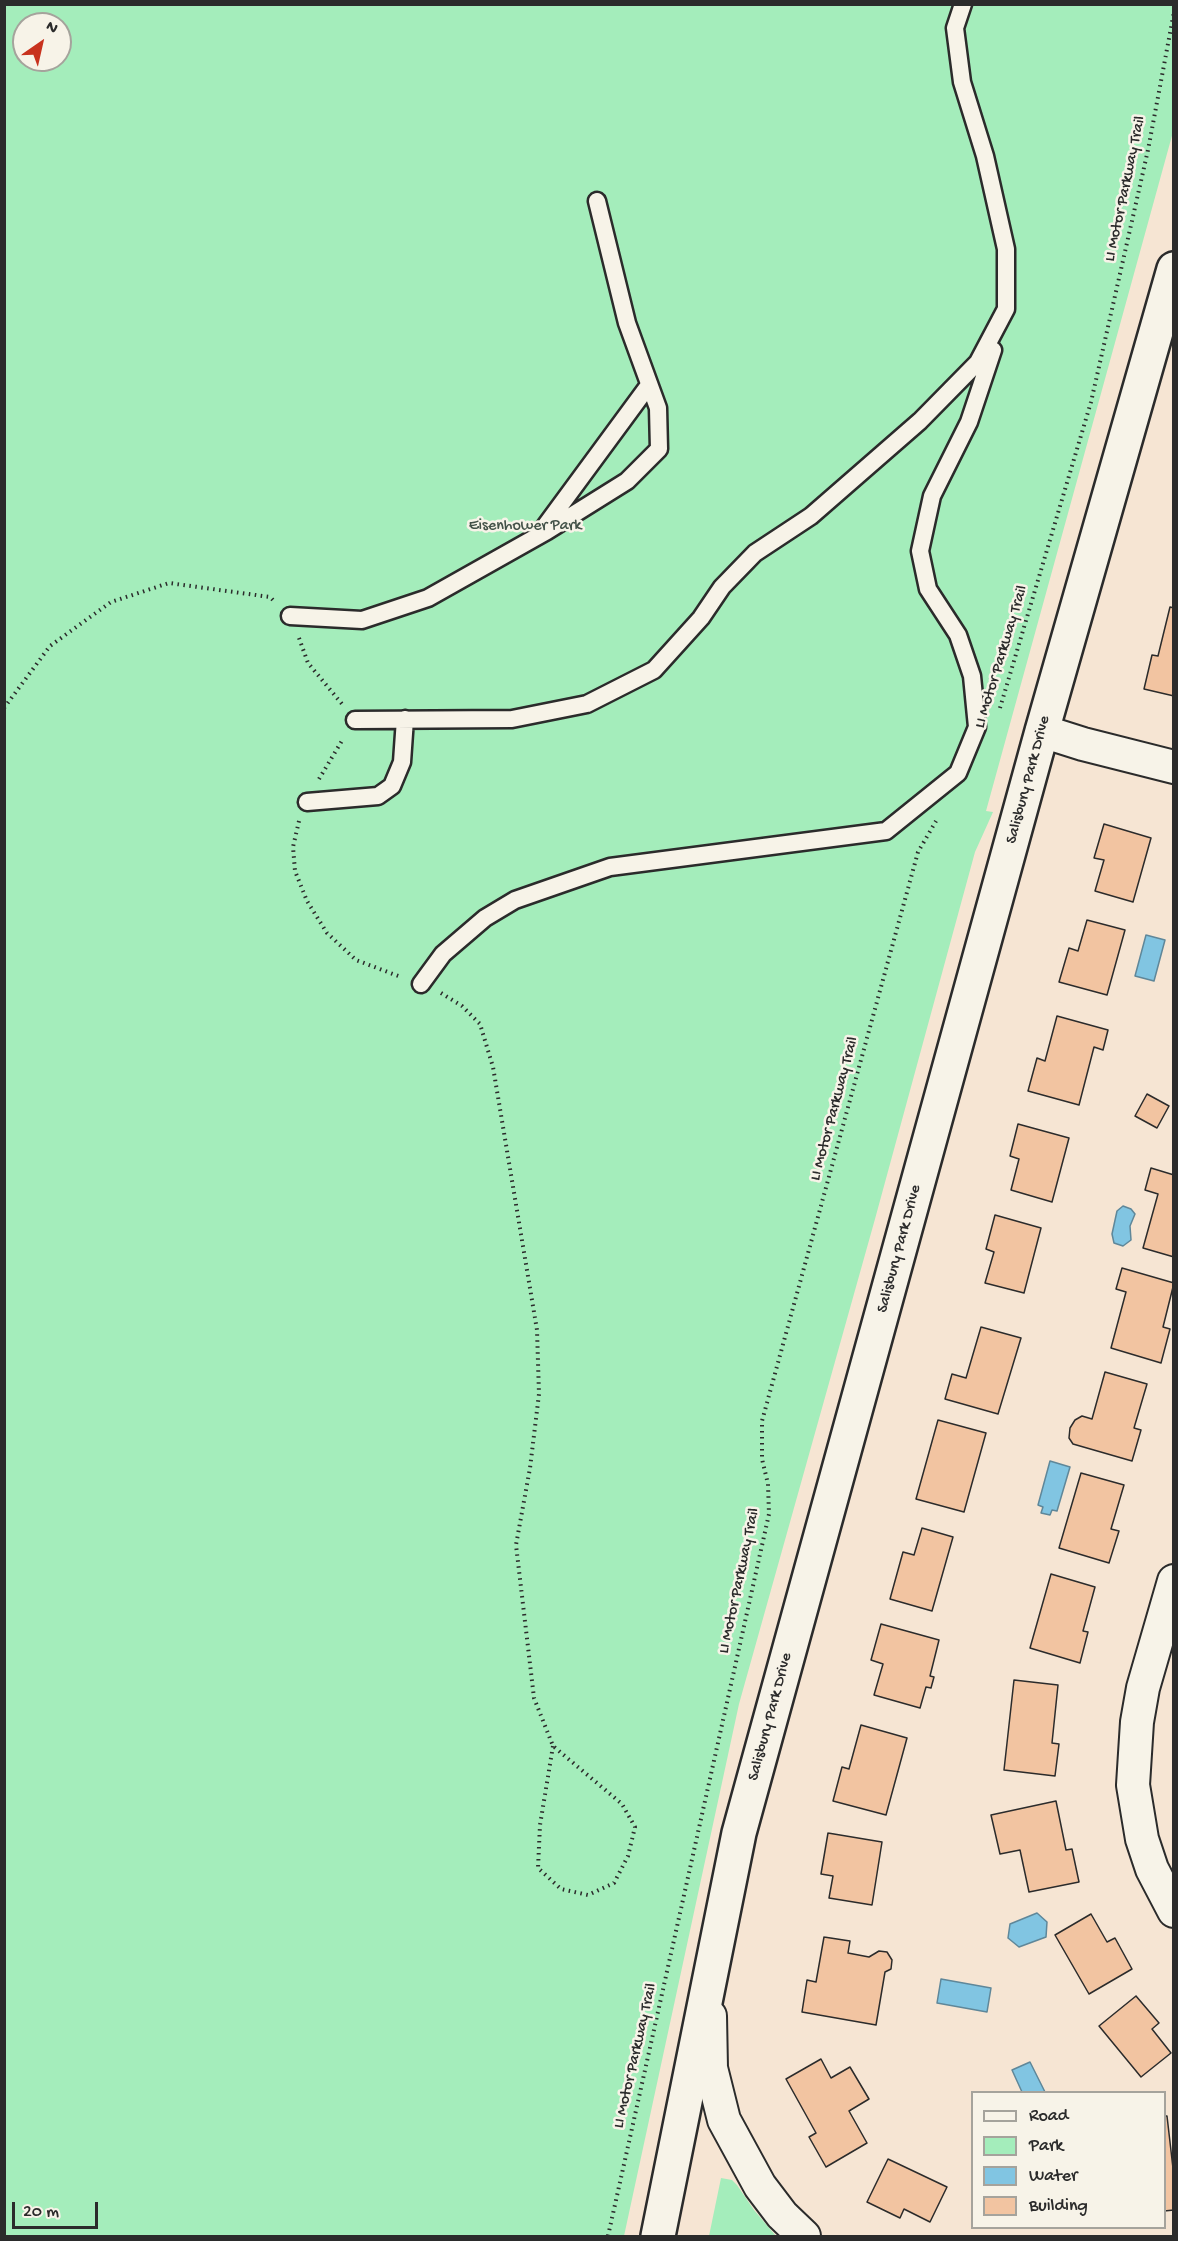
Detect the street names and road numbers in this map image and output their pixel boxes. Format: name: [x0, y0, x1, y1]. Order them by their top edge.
street label: LI Motor Parkway Trail: [1101, 114, 1151, 264]
street label: LI Motor Parkway Trail: [971, 583, 1033, 731]
street label: Salisbury Park Drive: [1003, 714, 1055, 846]
street label: LI Motor Parkway Trail: [807, 1035, 863, 1183]
street label: Salisbury Park Drive: [874, 1183, 926, 1315]
street label: LI Motor Parkway Trail: [715, 1506, 765, 1656]
street label: Salisbury Park Drive: [745, 1651, 797, 1783]
street label: LI Motor Parkway Trail: [610, 1982, 662, 2130]

